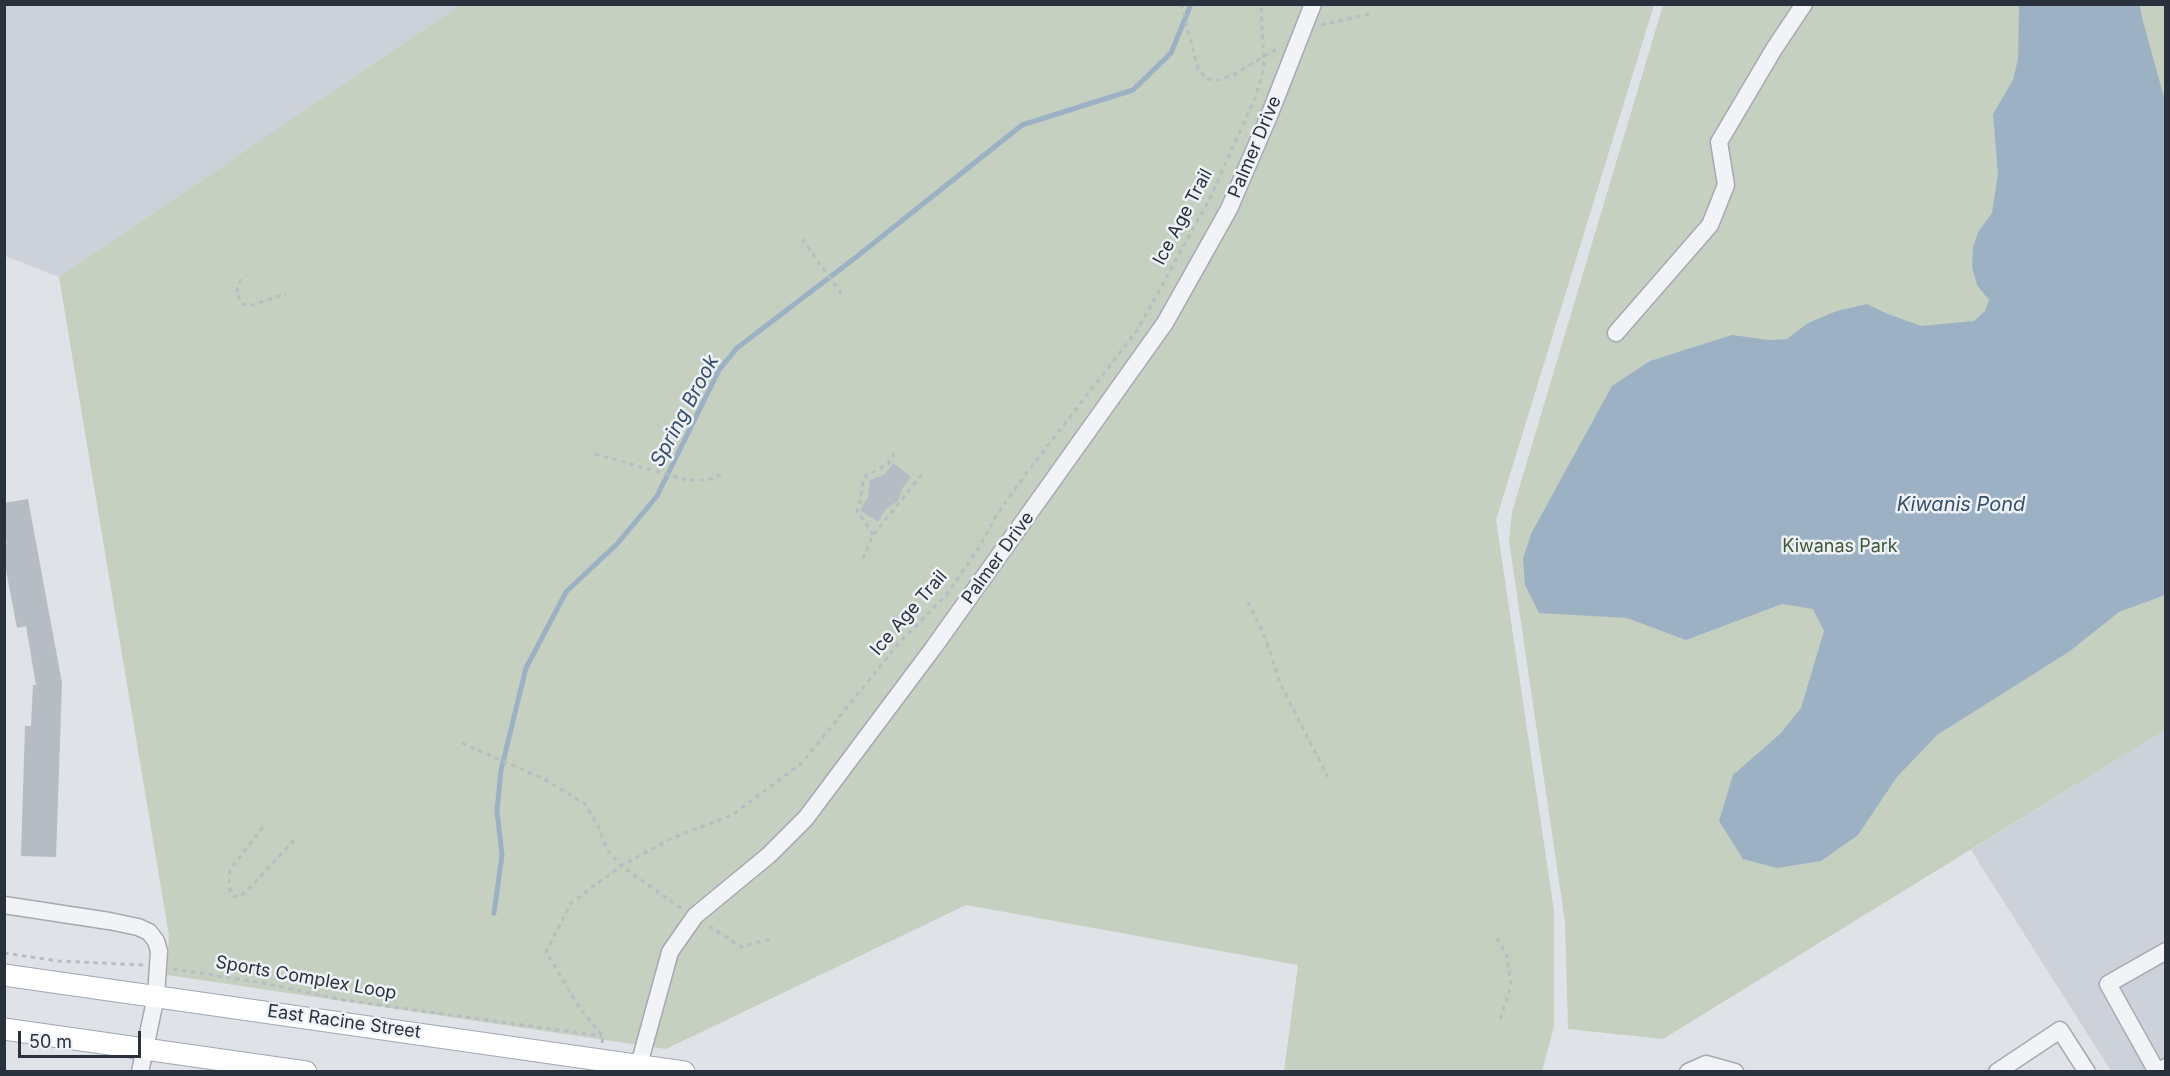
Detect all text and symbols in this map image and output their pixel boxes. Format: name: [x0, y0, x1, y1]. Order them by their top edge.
street label: Palmer Drive: [1224, 93, 1286, 201]
street label: Ice Age Trail: [1149, 165, 1217, 269]
water label: Spring Brook: [646, 351, 724, 471]
water label: Kiwanis Pond: [1897, 493, 2025, 517]
street label: Palmer Drive: [957, 508, 1039, 608]
park label: Kiwanas Park: [1782, 536, 1898, 558]
street label: Ice Age Trail: [866, 566, 952, 660]
street label: Sports Complex Loop: [214, 951, 398, 1005]
street label: East Racine Street: [266, 1001, 422, 1043]
scale bar: [21, 1019, 144, 1057]
text: 50 m: [29, 1031, 72, 1052]

